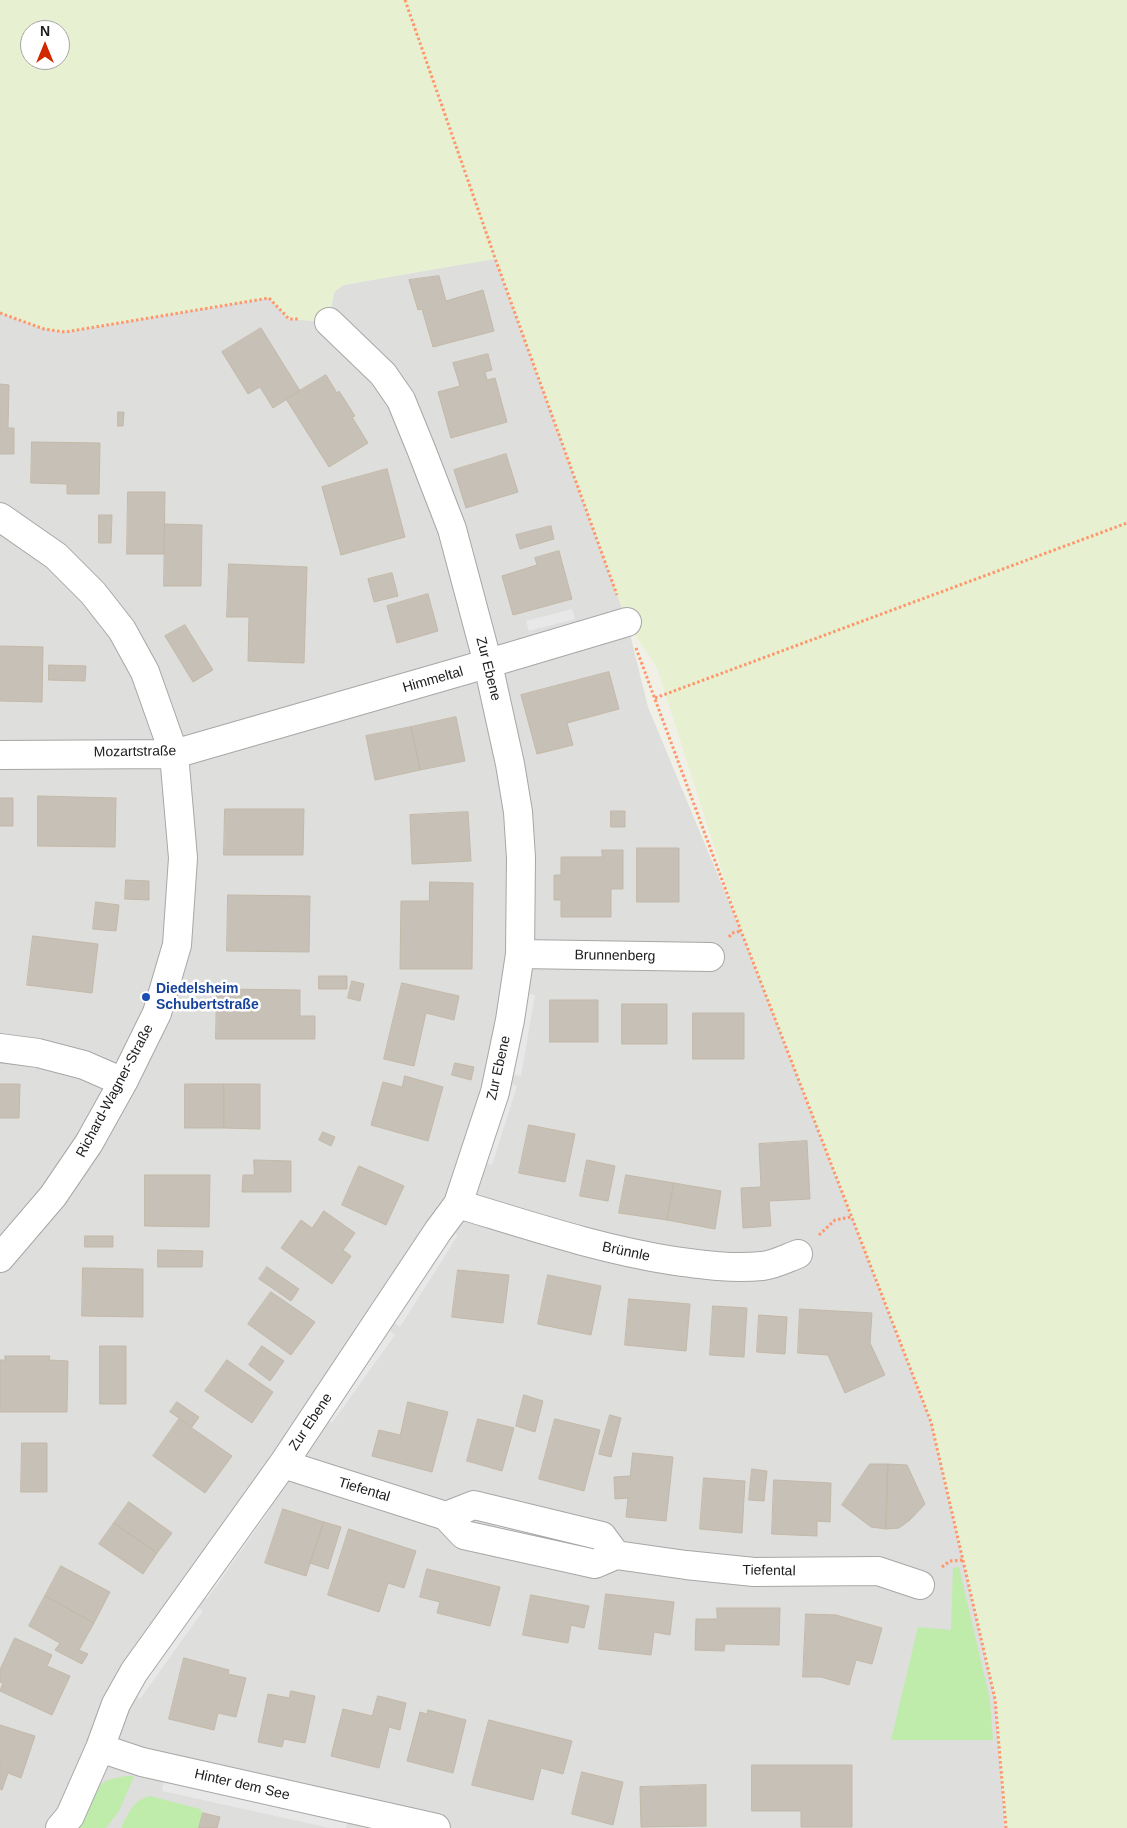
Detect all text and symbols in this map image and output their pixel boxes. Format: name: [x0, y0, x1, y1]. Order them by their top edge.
north arrow: [20, 20, 70, 70]
text: N: [40, 23, 50, 39]
street label: Zur Ebene: [472, 635, 504, 703]
street label: Himmeltal: [401, 663, 465, 697]
street label: Mozartstraße: [94, 743, 176, 761]
street label: Brunnenberg: [574, 947, 656, 965]
place label: Diedelsheim Schubertstraße: [156, 981, 259, 1014]
marker: Diedelsheim Schubertstraße: [140, 991, 152, 1003]
street label: Richard-Wagner-Straße: [73, 1022, 157, 1160]
street label: Zur Ebene: [483, 1034, 515, 1102]
street label: Brünnle: [601, 1239, 651, 1265]
street label: Zur Ebene: [286, 1390, 336, 1454]
street label: Tiefental: [336, 1474, 392, 1506]
street label: Tiefental: [742, 1562, 796, 1580]
street label: Hinter dem See: [193, 1766, 291, 1804]

